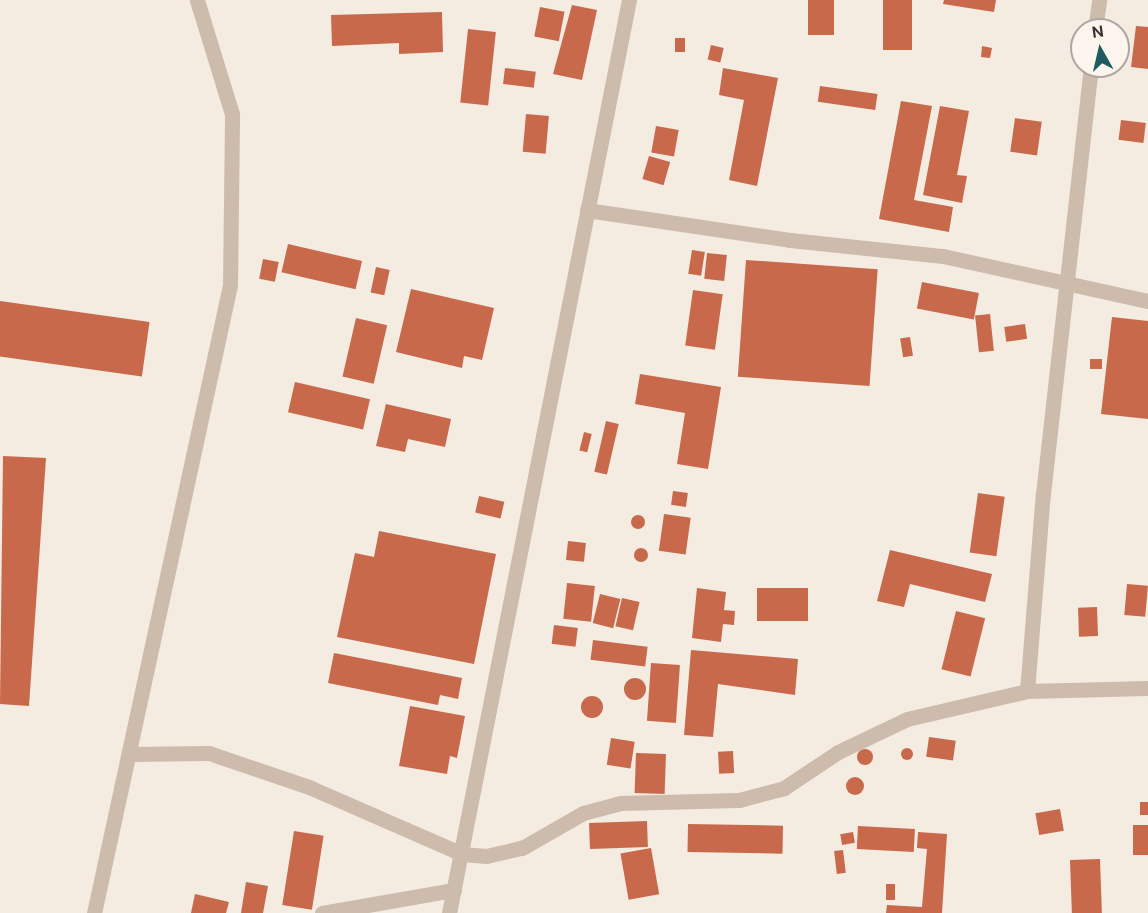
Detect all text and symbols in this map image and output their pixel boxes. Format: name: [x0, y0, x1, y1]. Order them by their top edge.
north arrow: [1070, 18, 1130, 78]
text: N: [1090, 20, 1105, 43]

